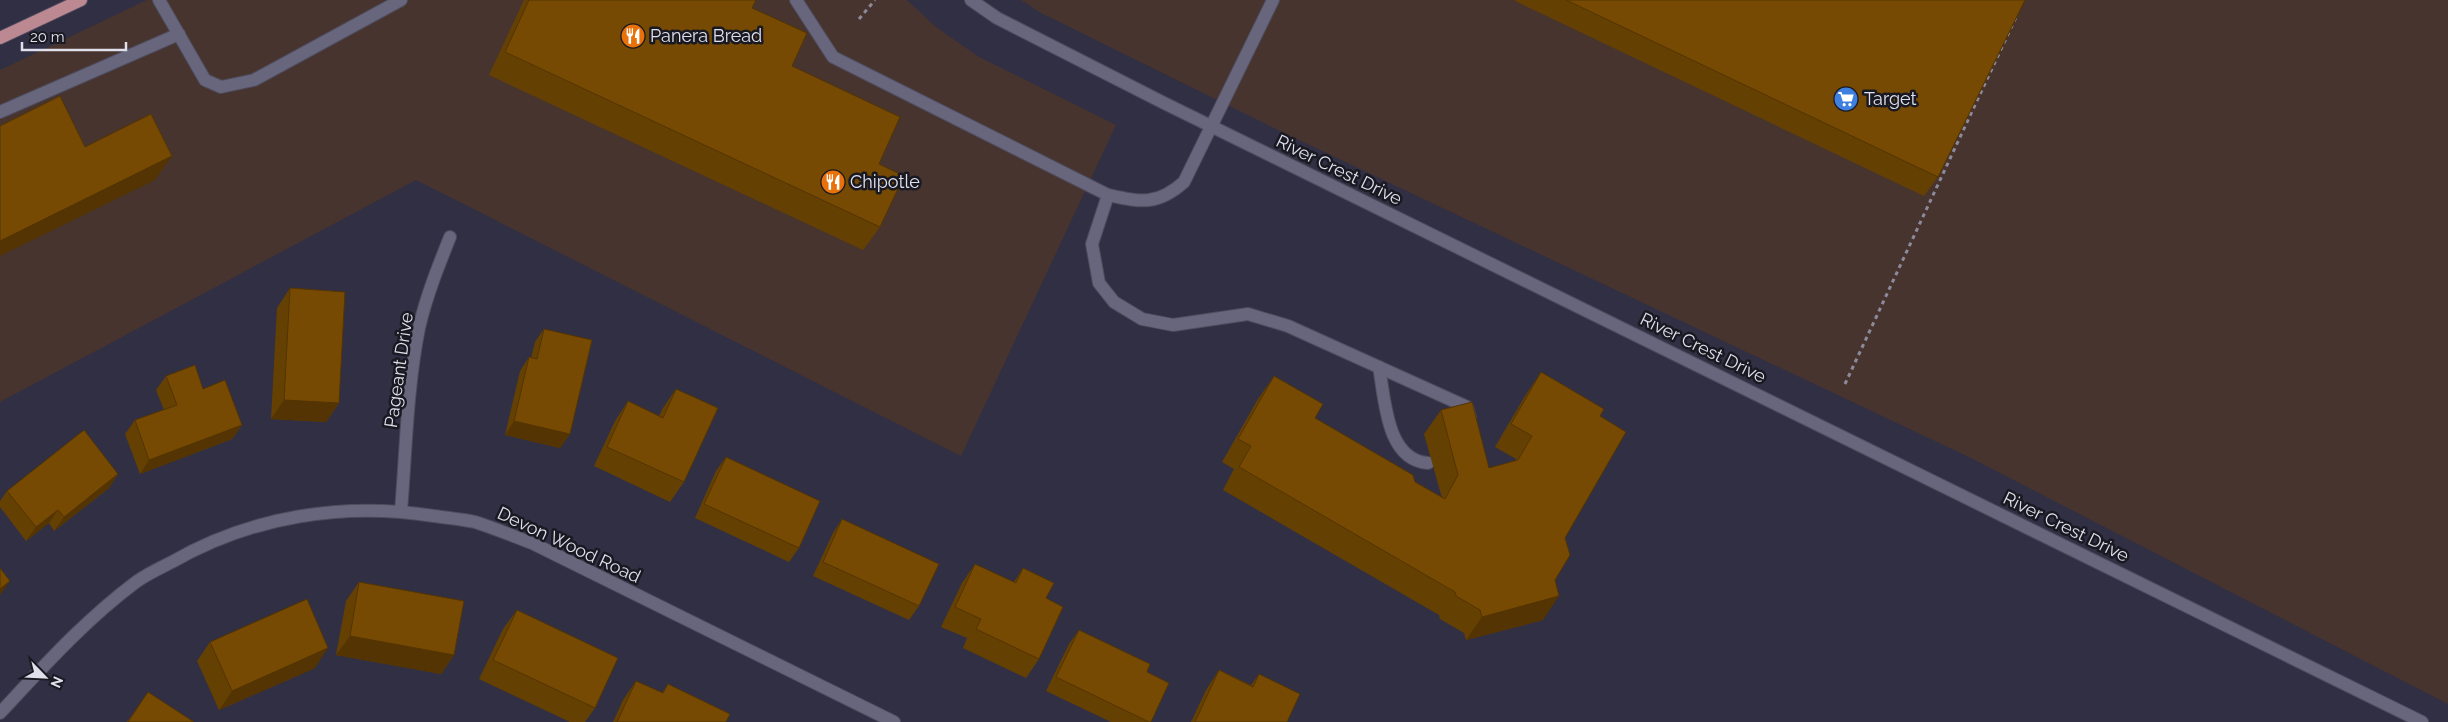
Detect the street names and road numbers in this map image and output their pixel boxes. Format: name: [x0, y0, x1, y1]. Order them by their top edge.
street label: River Crest Drive: [1273, 130, 1406, 209]
street label: River Crest Drive: [1637, 308, 1770, 387]
street label: Pageant Drive: [380, 310, 417, 429]
street label: River Crest Drive: [2000, 487, 2133, 566]
street label: Devon Wood Road: [494, 502, 644, 587]

